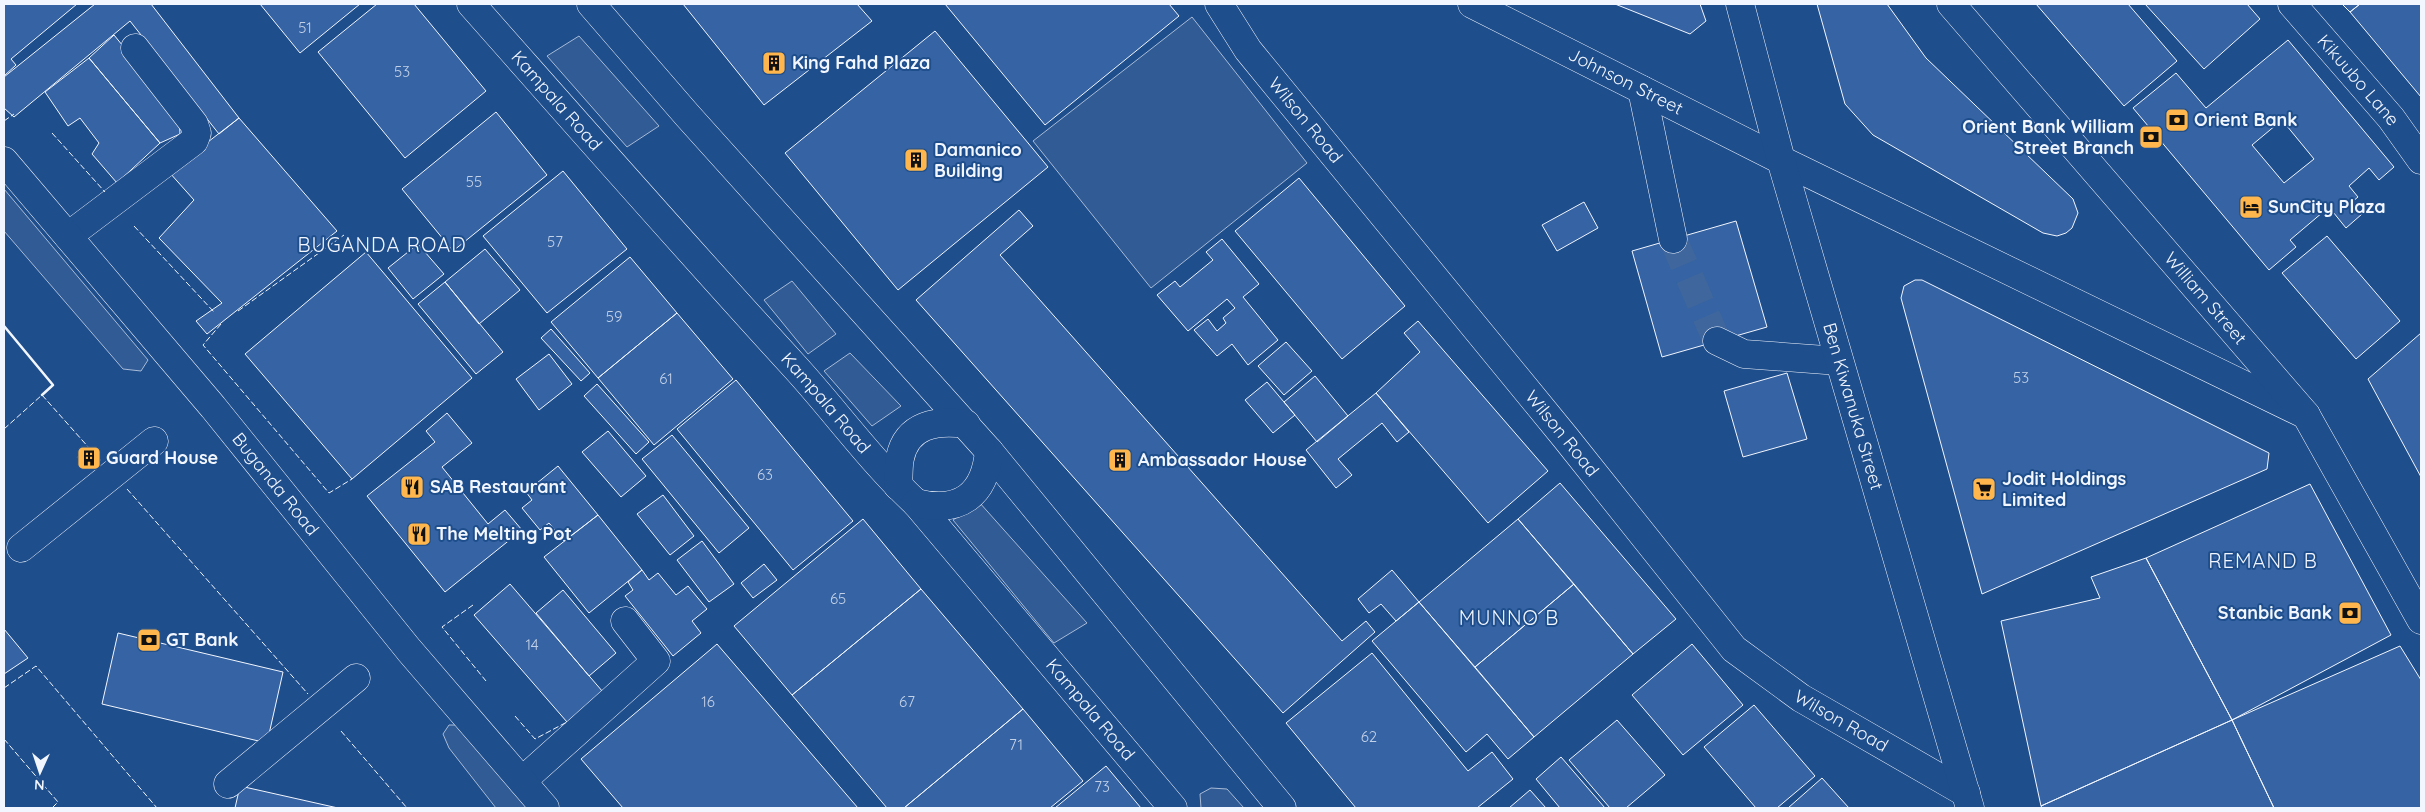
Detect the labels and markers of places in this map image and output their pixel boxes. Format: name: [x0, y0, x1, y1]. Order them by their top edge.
building icon: King Fahd Plaza: [761, 50, 787, 76]
place label: King Fahd Plaza: [792, 51, 930, 74]
bank icon: Orient Bank: [2164, 107, 2190, 133]
place label: Orient Bank: [2194, 108, 2298, 131]
place label: Orient Bank William Street Branch: [1962, 115, 2134, 159]
bank icon: Orient Bank William Street Branch: [2138, 124, 2164, 150]
place label: Damanico Building: [934, 138, 1022, 182]
building icon: Damanico Building: [903, 147, 929, 173]
hotel icon: SunCity Plaza: [2238, 194, 2264, 220]
place label: SunCity Plaza: [2268, 195, 2386, 218]
building icon: Guard House: [76, 445, 102, 471]
place label: Guard House: [106, 446, 218, 469]
building icon: Ambassador House: [1107, 447, 1133, 473]
place label: Ambassador House: [1138, 448, 1307, 471]
place label: Jodit Holdings Limited: [2002, 467, 2127, 511]
restaurant icon: SAB Restaurant: [399, 474, 425, 500]
place label: SAB Restaurant: [430, 475, 567, 498]
supermarket icon: Jodit Holdings Limited: [1971, 476, 1997, 502]
restaurant icon: The Melting Pot: [406, 521, 432, 547]
place label: The Melting Pot: [436, 522, 572, 545]
bank icon: Stanbic Bank: [2337, 600, 2363, 626]
place label: Stanbic Bank: [2218, 601, 2332, 624]
bank icon: GT Bank: [136, 627, 162, 653]
place label: GT Bank: [166, 628, 238, 651]

